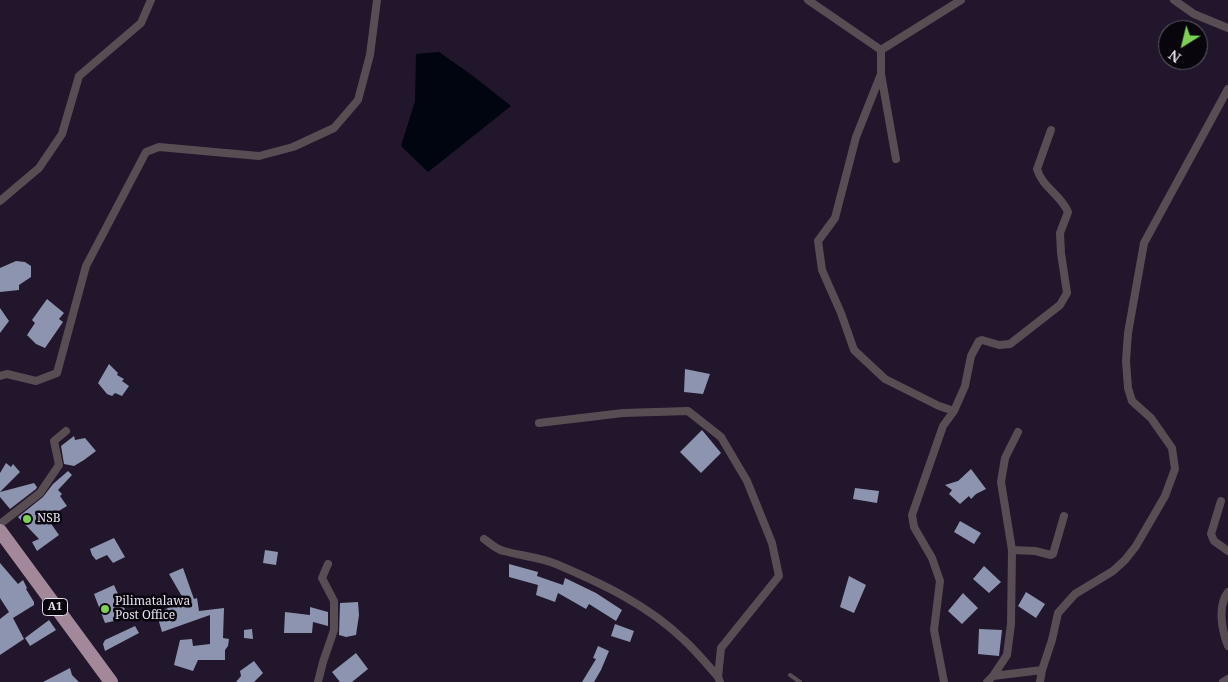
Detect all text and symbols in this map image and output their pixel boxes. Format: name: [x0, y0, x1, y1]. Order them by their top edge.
north arrow: [1158, 20, 1208, 70]
text: N: [1164, 46, 1185, 68]
place label: NSB: [37, 512, 61, 526]
marker: NSB: [21, 513, 33, 525]
place label: Pilimatalawa Post Office: [115, 595, 190, 623]
road number: A1: [42, 598, 68, 616]
marker: Pilimatalawa Post Office: [99, 603, 111, 615]

